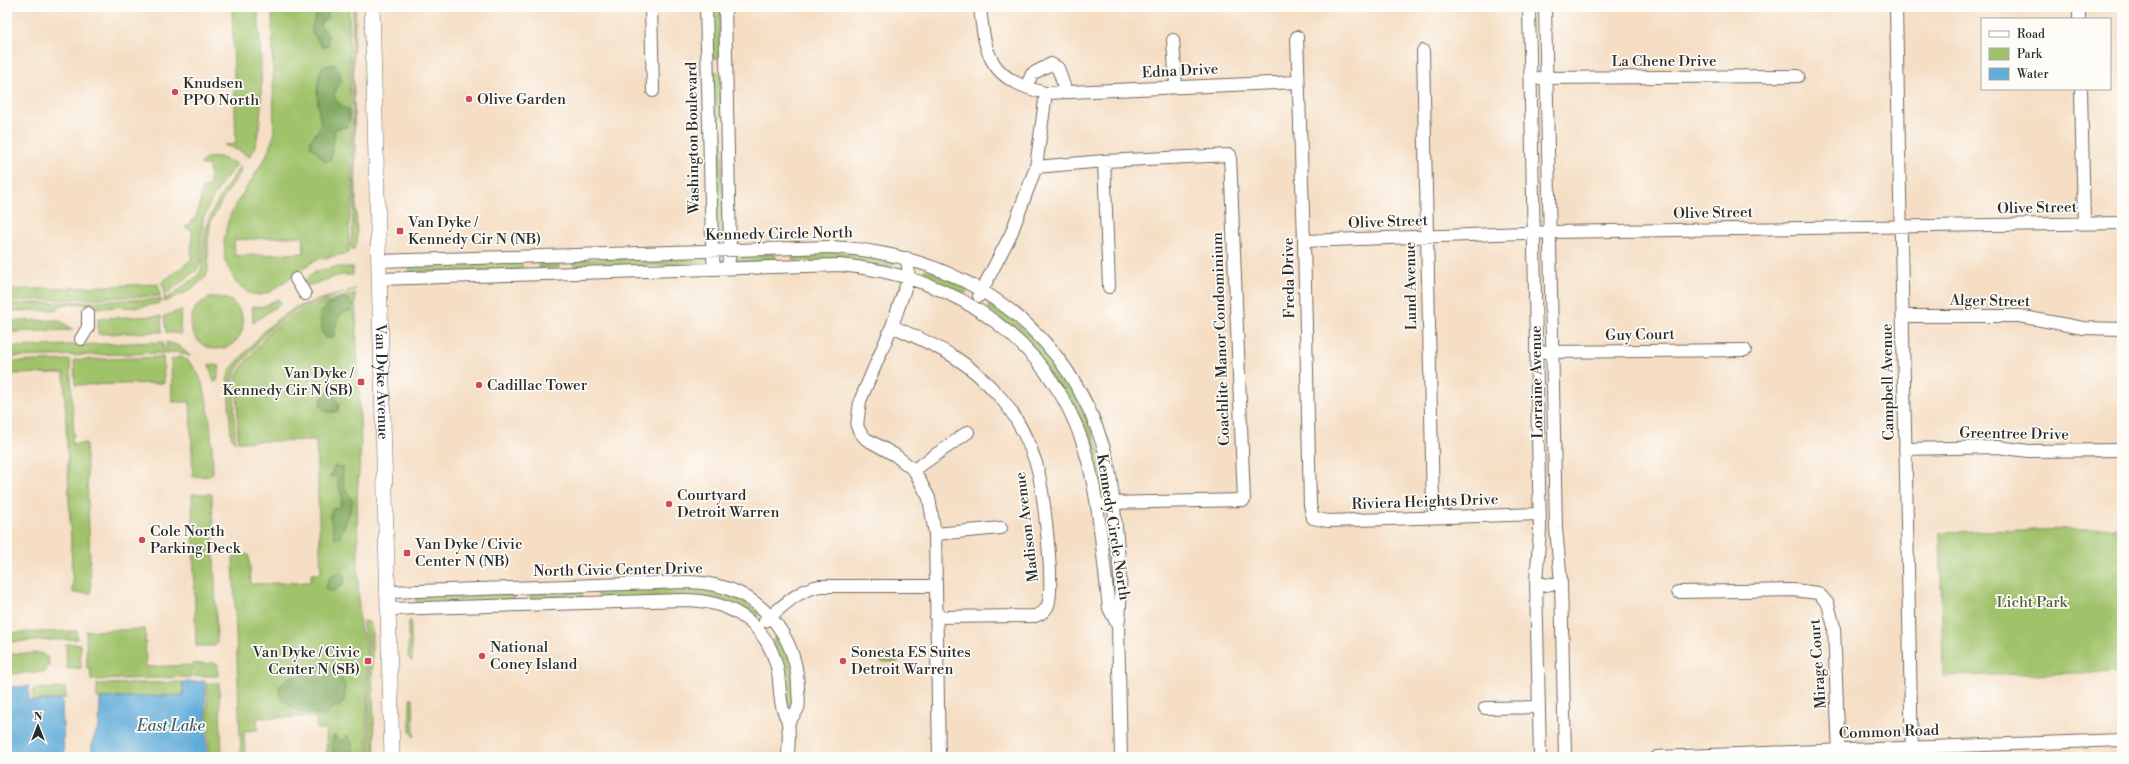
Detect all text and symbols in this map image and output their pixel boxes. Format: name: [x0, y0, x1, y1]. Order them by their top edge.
legend: [1981, 18, 2111, 90]
text: Road: [2017, 27, 2045, 42]
text: Park: [2017, 47, 2043, 62]
street label: La Chene Drive: [1611, 52, 1717, 71]
street label: Edna Drive: [1141, 60, 1219, 82]
street label: Washington Boulevard: [682, 61, 704, 215]
text: Water: [2016, 67, 2049, 82]
place label: Knudsen PPO North: [183, 74, 259, 110]
marker: Knudsen PPO North: [170, 87, 180, 97]
place label: Olive Garden: [477, 90, 566, 109]
marker: Olive Garden: [464, 94, 474, 104]
street label: Olive Street: [1997, 198, 2078, 218]
street label: Olive Street: [1673, 203, 1754, 223]
street label: Olive Street: [1348, 211, 1429, 233]
place label: Van Dyke / Kennedy Cir N (NB): [407, 213, 541, 249]
street label: Kennedy Circle North: [705, 223, 853, 245]
marker: Van Dyke / Kennedy Cir N (NB): [395, 226, 405, 236]
street label: Coachlite Manor Condominium: [1208, 232, 1234, 446]
street label: Freda Drive: [1279, 237, 1299, 319]
street label: Lund Avenue: [1401, 242, 1421, 330]
street label: Alger Street: [1949, 291, 2031, 311]
street label: Van Dyke Avenue: [371, 323, 393, 440]
street label: Campbell Avenue: [1877, 323, 1899, 441]
street label: Lorraine Avenue: [1527, 325, 1547, 439]
street label: Guy Court: [1605, 325, 1676, 345]
place label: Van Dyke / Kennedy Cir N (SB): [223, 364, 354, 400]
place label: Cadillac Tower: [487, 376, 588, 395]
marker: Van Dyke / Kennedy Cir N (SB): [356, 377, 366, 387]
marker: Cadillac Tower: [474, 380, 484, 390]
street label: Greentree Drive: [1959, 424, 2069, 444]
street label: Kennedy Circle North: [1092, 453, 1134, 602]
street label: Madison Avenue: [1011, 471, 1043, 583]
place label: Courtyard Detroit Warren: [677, 486, 779, 522]
street label: Riviera Heights Drive: [1351, 490, 1499, 514]
marker: Courtyard Detroit Warren: [664, 499, 674, 509]
place label: Cole North Parking Deck: [150, 522, 242, 558]
marker: Cole North Parking Deck: [137, 535, 147, 545]
place label: Van Dyke / Civic Center N (NB): [414, 535, 523, 571]
marker: Van Dyke / Civic Center N (NB): [402, 548, 412, 558]
street label: North Civic Center Drive: [533, 559, 703, 581]
park label: Licht Park: [1997, 593, 2069, 612]
street label: Mirage Court: [1805, 618, 1831, 710]
place label: National Coney Island: [490, 638, 578, 674]
place label: Van Dyke / Civic Center N (SB): [251, 643, 360, 679]
place label: Sonesta ES Suites Detroit Warren: [851, 643, 971, 679]
marker: National Coney Island: [477, 651, 487, 661]
marker: Van Dyke / Civic Center N (SB): [363, 656, 373, 666]
marker: Sonesta ES Suites Detroit Warren: [838, 656, 848, 666]
north arrow: [18, 706, 58, 746]
text: N: [34, 710, 43, 724]
water label: East Lake: [136, 716, 206, 736]
street label: Common Road: [1839, 721, 1940, 743]

